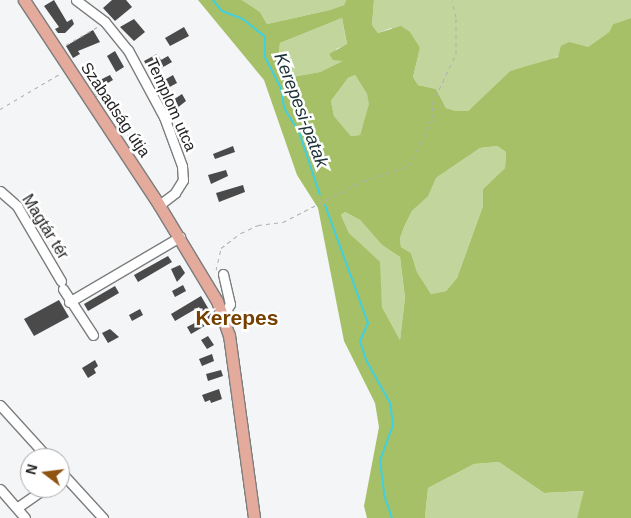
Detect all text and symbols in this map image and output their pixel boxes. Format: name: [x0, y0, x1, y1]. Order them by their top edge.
water label: Kerepesi-patak: [269, 50, 333, 170]
street label: Templom utca: [142, 56, 200, 154]
street label: Szabadság útja: [76, 59, 154, 161]
street label: Magtár tér: [18, 191, 72, 263]
district label: Kerepes: [196, 305, 278, 331]
north arrow: [20, 448, 70, 498]
text: N: [22, 462, 41, 476]

